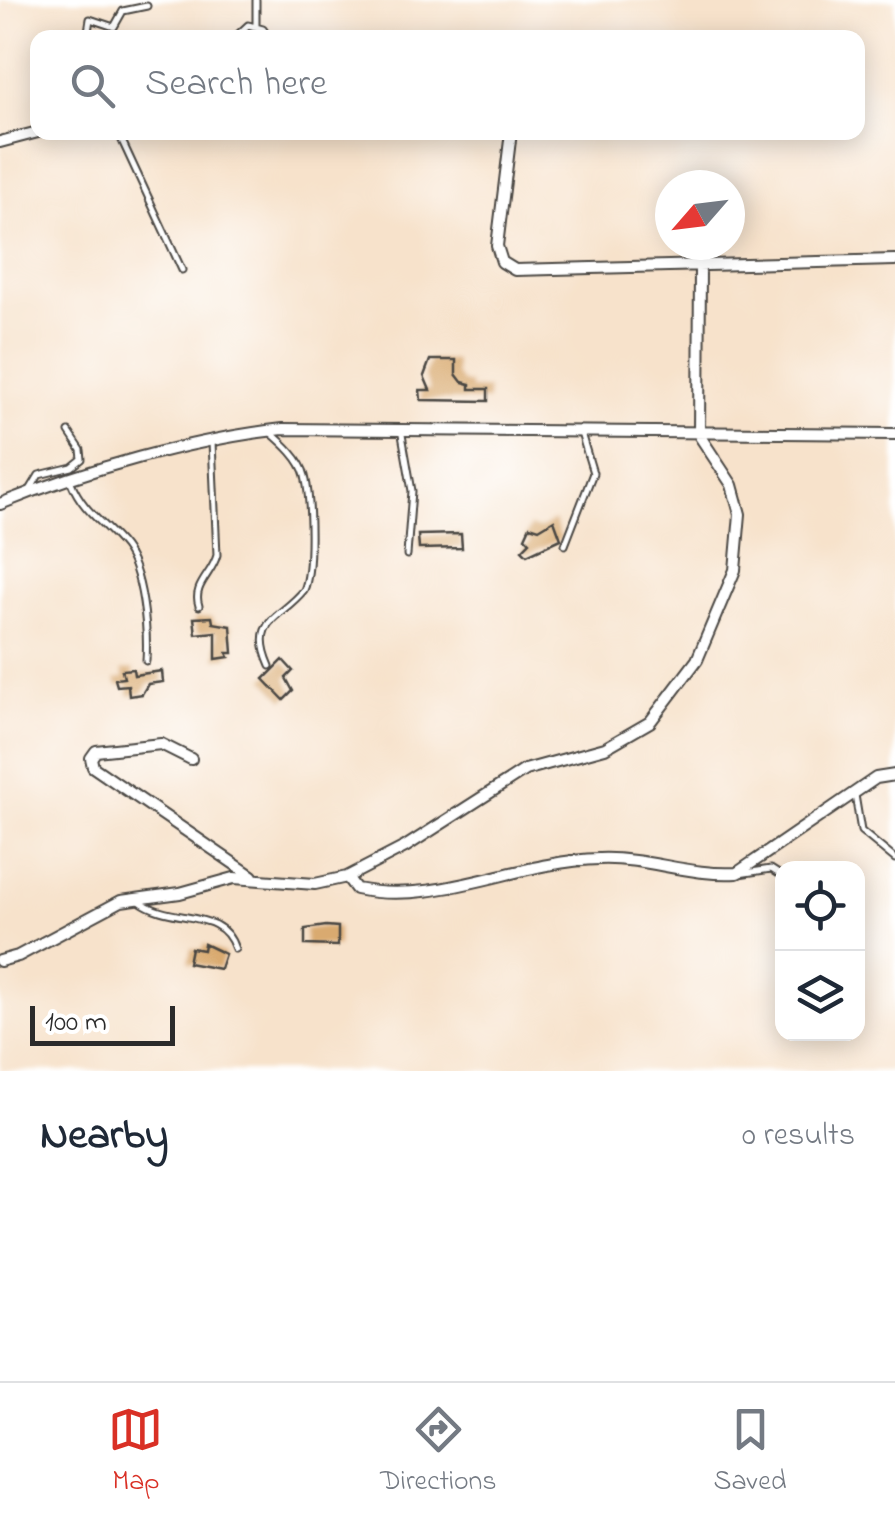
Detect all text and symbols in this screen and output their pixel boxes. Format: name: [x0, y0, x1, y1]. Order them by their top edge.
search box: [30, 30, 865, 140]
text: Search here: [145, 57, 327, 113]
icon: search: [65, 58, 120, 113]
north arrow: [655, 170, 745, 260]
map controls: [775, 861, 865, 1041]
button: locate: [775, 861, 865, 951]
button: layers: [775, 951, 865, 1041]
scale bar: [30, 1001, 175, 1046]
text: 100 m: [45, 1003, 107, 1044]
text: Nearby: [40, 1106, 168, 1167]
text: 0 results: [742, 1113, 855, 1160]
tab: Map: [108, 1402, 163, 1503]
tab: Directions: [380, 1402, 497, 1503]
tab: Saved: [714, 1402, 787, 1503]

